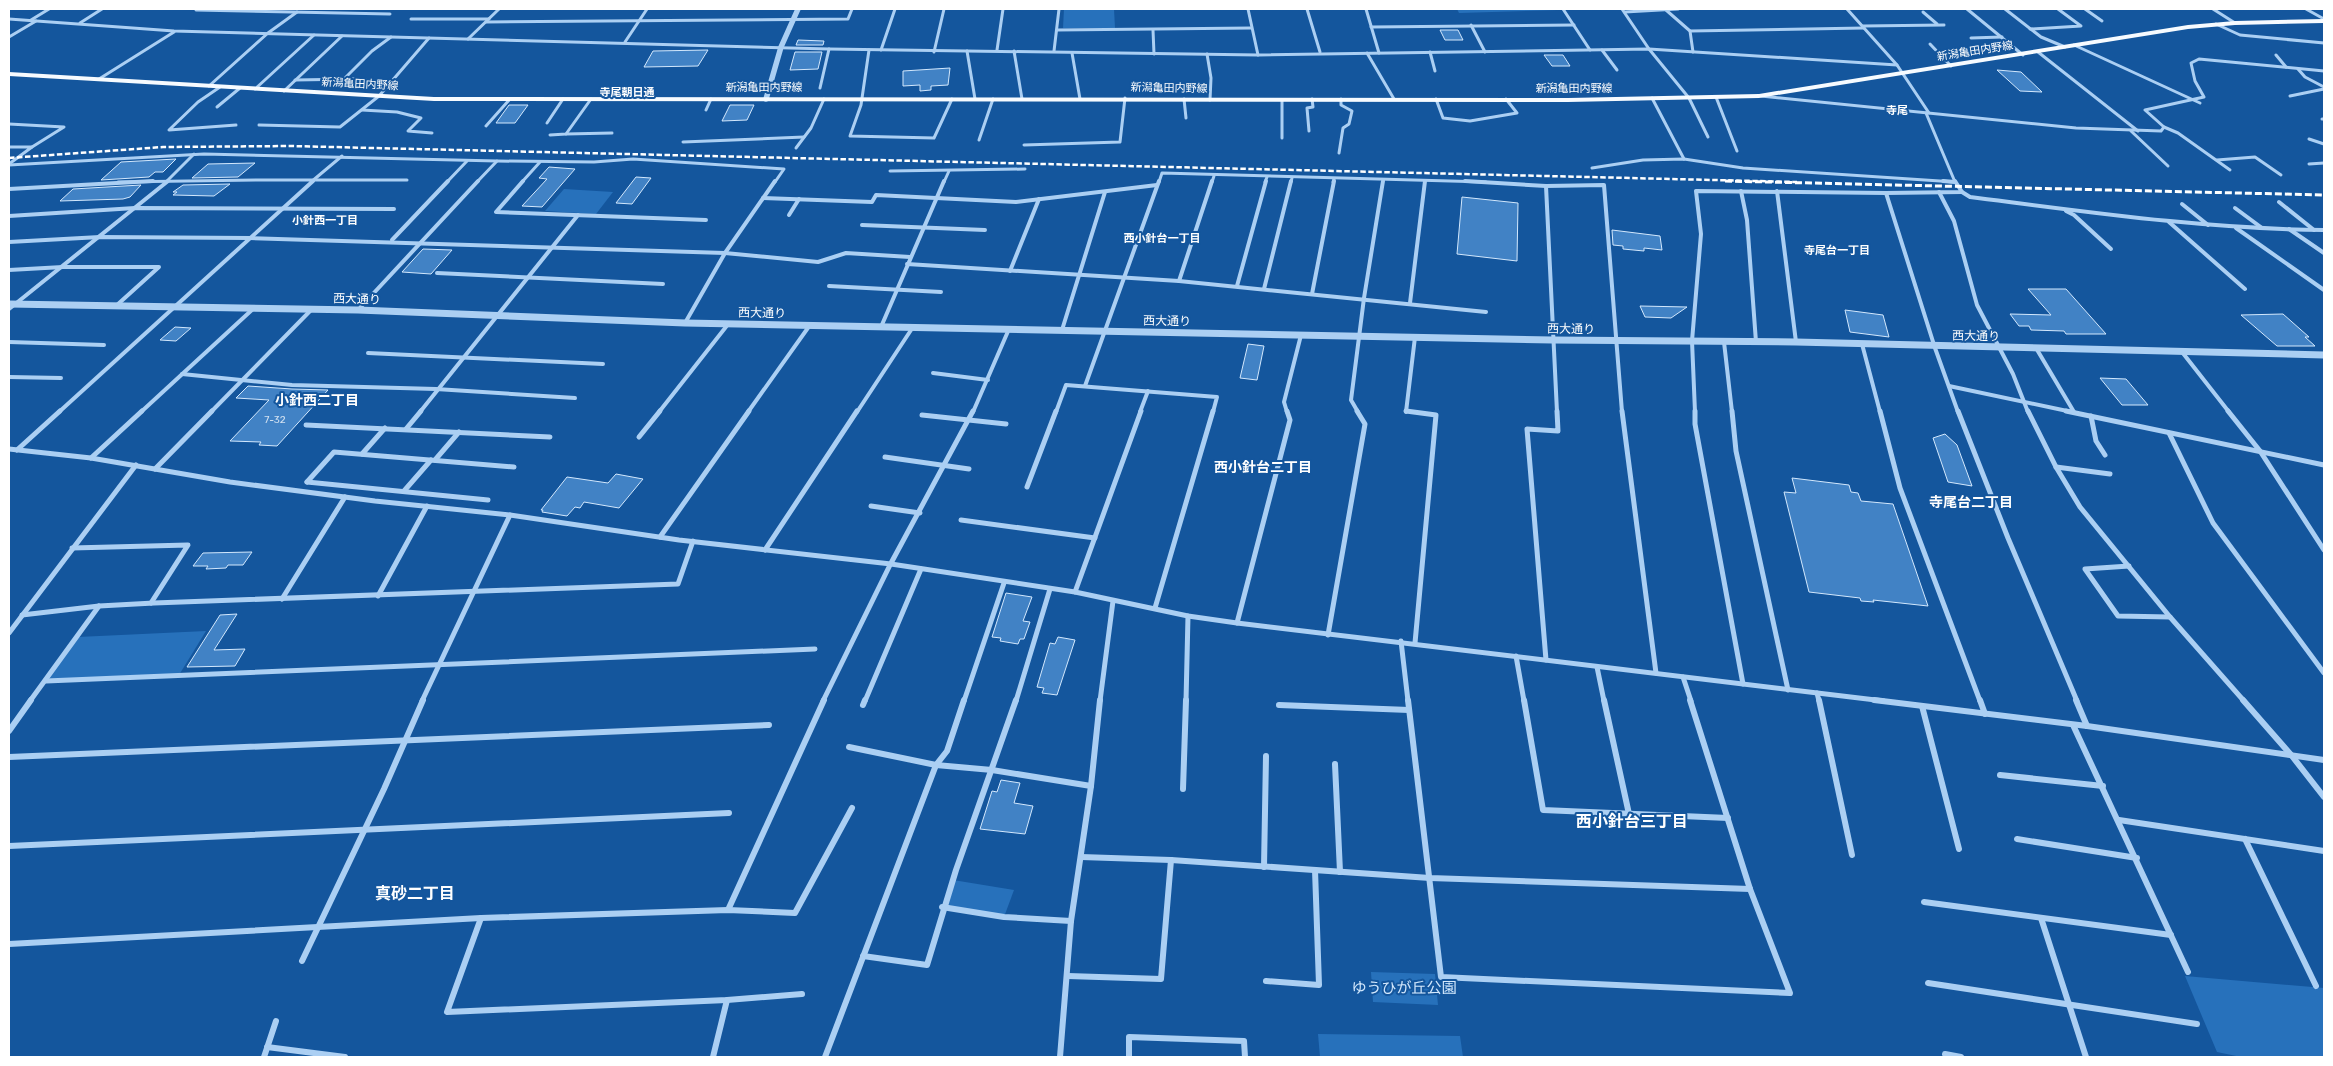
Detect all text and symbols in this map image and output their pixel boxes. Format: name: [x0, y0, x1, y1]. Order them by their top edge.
street label: 新潟亀田内野線: [1936, 39, 2014, 63]
street label: 新潟亀田内野線: [321, 75, 399, 93]
street label: 新潟亀田内野線: [726, 81, 803, 94]
street label: 新潟亀田内野線: [1130, 81, 1208, 95]
street label: 新潟亀田内野線: [1536, 82, 1613, 95]
district label: 寺尾朝日通: [600, 86, 655, 99]
district label: 寺尾: [1886, 104, 1908, 117]
district label: 小針西一丁目: [292, 214, 358, 227]
district label: 西小針台一丁目: [1124, 232, 1201, 245]
district label: 寺尾台一丁目: [1804, 244, 1870, 257]
street label: 西大通り: [333, 291, 381, 307]
street label: 西大通り: [738, 306, 786, 320]
street label: 西大通り: [1143, 314, 1191, 328]
street label: 西大通り: [1547, 322, 1595, 336]
street label: 西大通り: [1952, 329, 2000, 343]
district label: 小針西二丁目: [275, 392, 359, 409]
house number: 7-32: [264, 414, 286, 426]
district label: 西小針台二丁目: [1214, 459, 1312, 476]
district label: 寺尾台二丁目: [1929, 494, 2013, 511]
district label: 西小針台三丁目: [1576, 812, 1688, 831]
district label: 真砂二丁目: [375, 884, 455, 903]
park label: ゆうひが丘公園: [1351, 979, 1457, 997]

